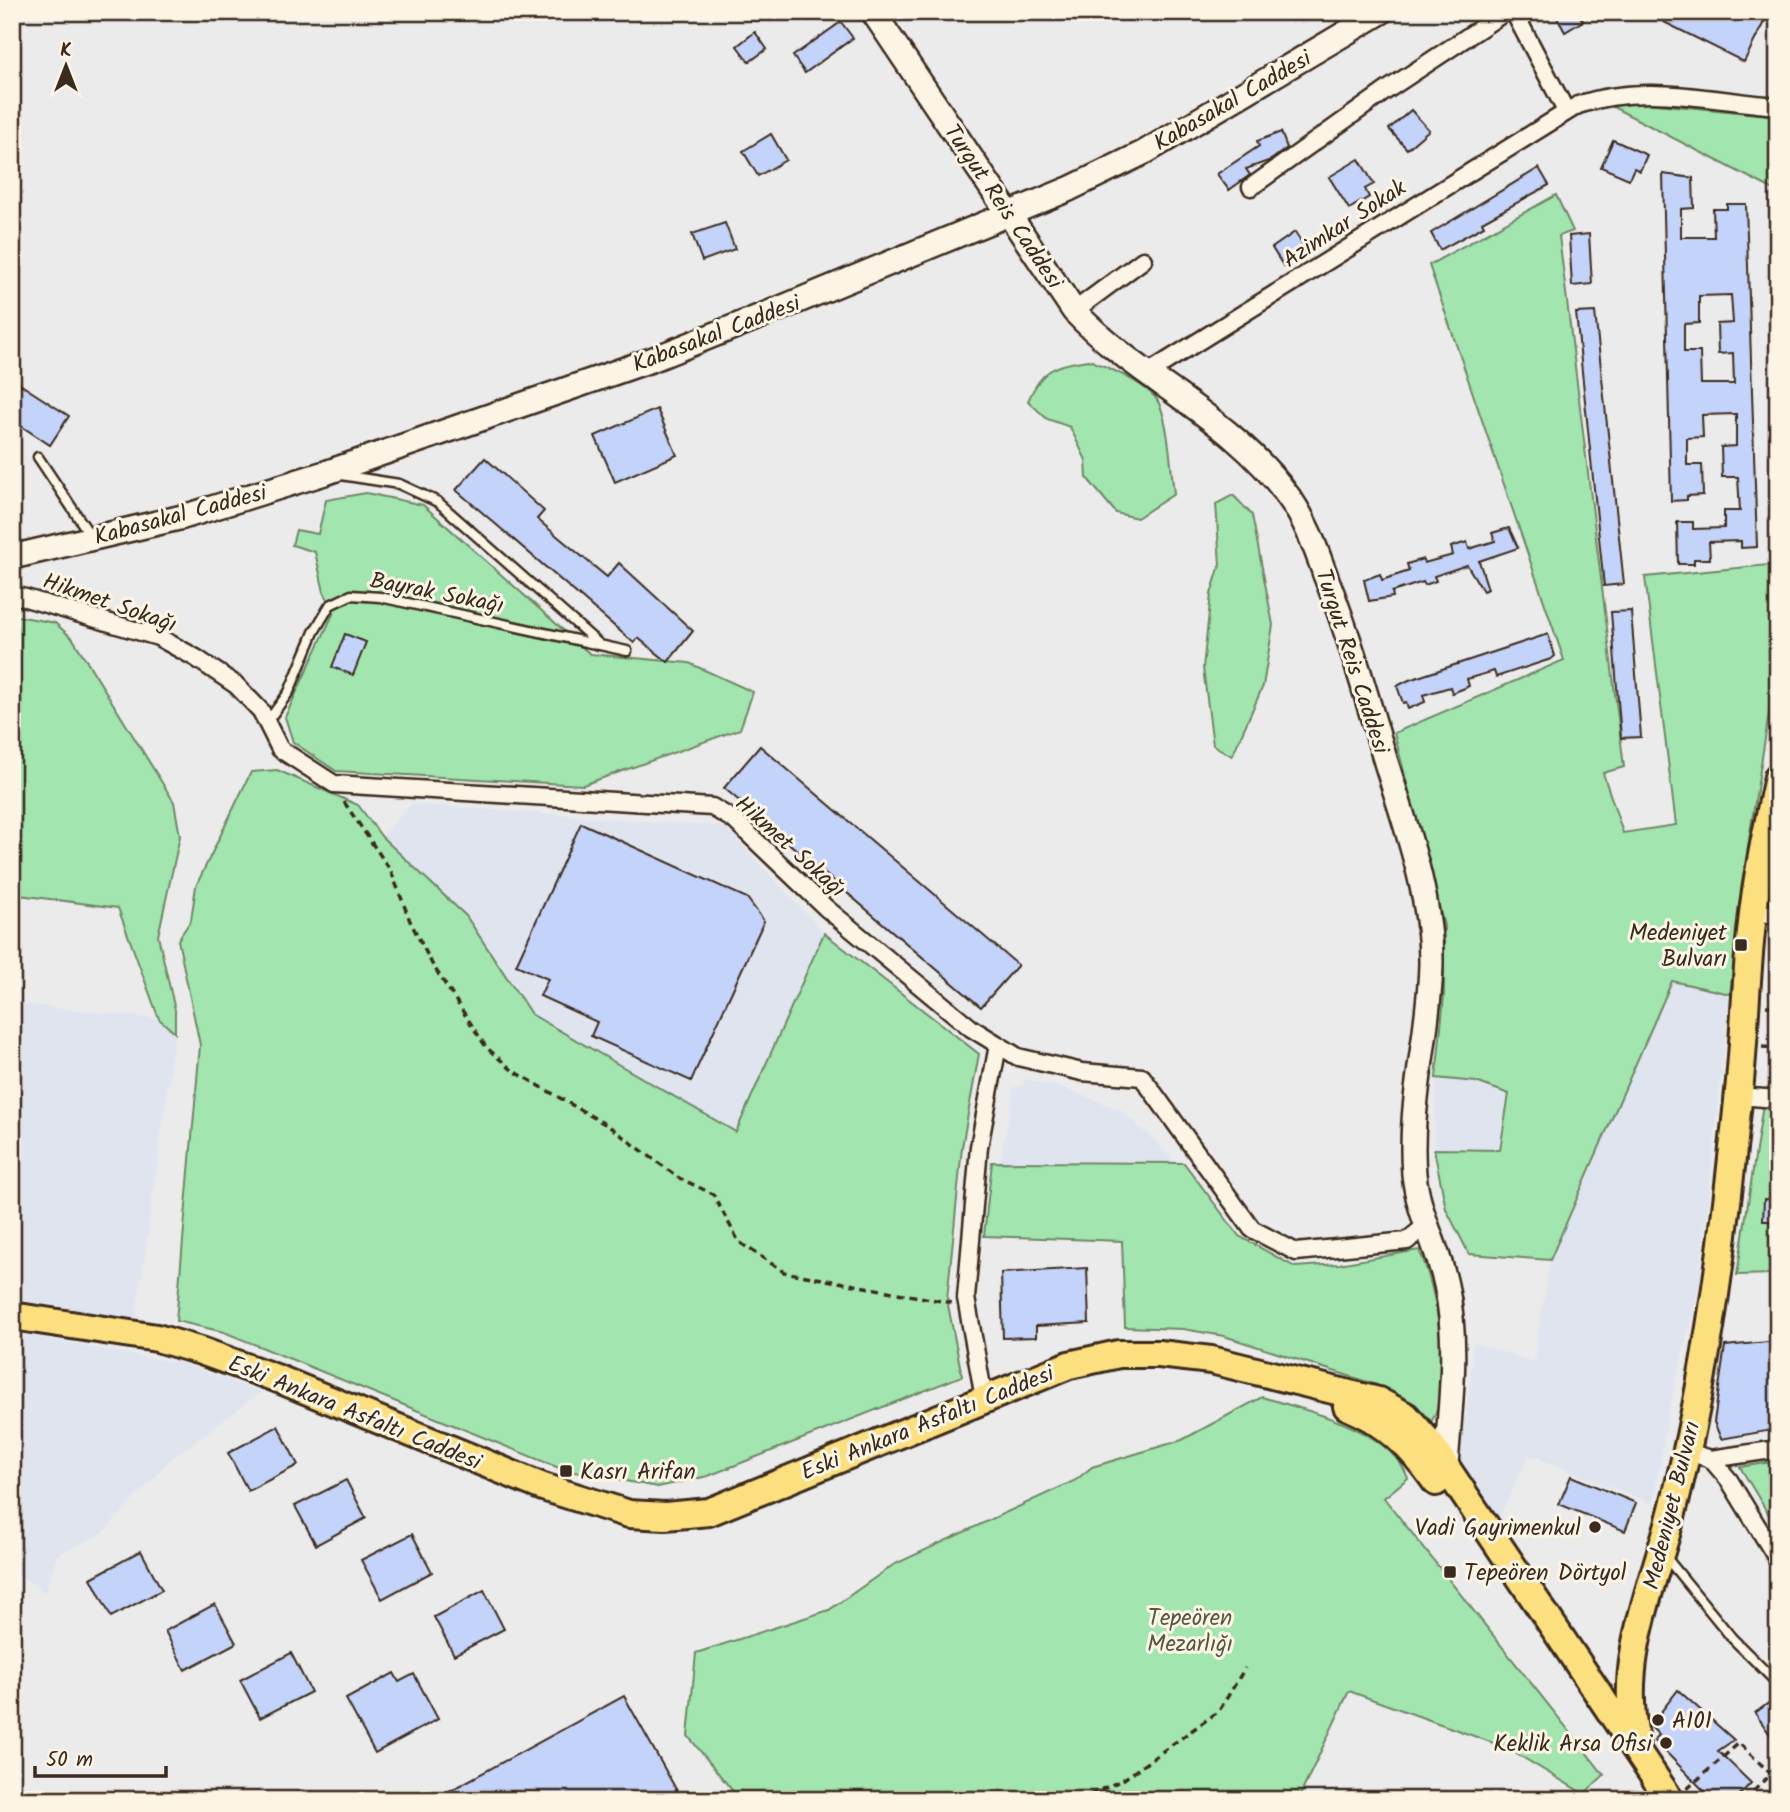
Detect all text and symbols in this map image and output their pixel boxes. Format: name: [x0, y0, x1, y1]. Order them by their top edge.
north arrow: [32, 32, 102, 102]
text: K: [60, 36, 72, 66]
street label: Kabasakal Caddesi: [1147, 41, 1320, 162]
street label: Turgut Reis Caddesi: [934, 117, 1072, 298]
street label: Azimkar Sokak: [1276, 171, 1414, 278]
street label: Kabasakal Caddesi: [627, 286, 807, 383]
street label: Kabasakal Caddesi: [90, 475, 272, 556]
street label: Bayrak Sokağı: [367, 563, 507, 625]
street label: Hikmet Sokağı: [38, 564, 181, 644]
street label: Turgut Reis Caddesi: [1304, 565, 1398, 760]
street label: Hikmet Sokağı: [726, 787, 854, 908]
place label: Medeniyet Bulvarı: [1629, 916, 1728, 978]
marker: Medeniyet Bulvarı: [1733, 937, 1749, 953]
street label: Eski Ankara Asfaltı Caddesi: [222, 1347, 488, 1482]
street label: Eski Ankara Asfaltı Caddesi: [796, 1356, 1061, 1491]
street label: Medeniyet Bulvarı: [1635, 1417, 1711, 1594]
place label: Kasrı Arifan: [580, 1455, 696, 1491]
marker: Kasrı Arifan: [558, 1463, 574, 1479]
place label: Vadi Gayrimenkul: [1415, 1511, 1581, 1547]
marker: Vadi Gayrimenkul: [1587, 1519, 1603, 1535]
place label: Tepeören Dörtyol: [1464, 1556, 1627, 1592]
marker: Tepeören Dörtyol: [1442, 1564, 1458, 1580]
park label: Tepeören Mezarlığı: [1147, 1601, 1233, 1663]
place label: A101: [1672, 1704, 1712, 1740]
marker: A101: [1650, 1712, 1666, 1728]
place label: Keklik Arsa Ofisi: [1493, 1727, 1654, 1763]
scale bar: [35, 1735, 166, 1779]
marker: Keklik Arsa Ofisi: [1658, 1735, 1674, 1751]
text: 50 m: [46, 1744, 93, 1777]

